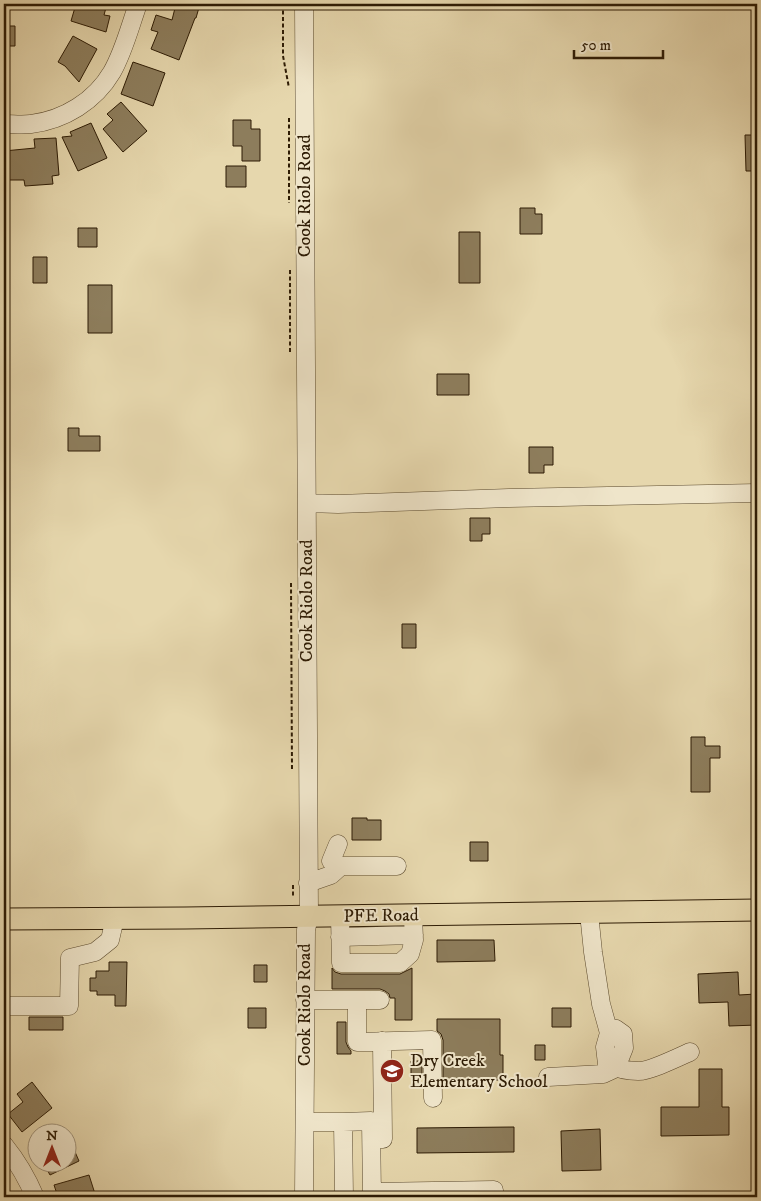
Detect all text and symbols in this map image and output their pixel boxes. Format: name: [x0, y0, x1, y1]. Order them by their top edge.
scale bar: [574, 28, 662, 60]
text: 50 m: [581, 36, 611, 55]
street label: Cook Riolo Road: [294, 135, 316, 257]
street label: Cook Riolo Road: [296, 540, 318, 662]
street label: PFE Road: [343, 904, 419, 928]
street label: Cook Riolo Road: [294, 944, 316, 1066]
place label: Dry Creek Elementary School: [410, 1050, 548, 1093]
school or university icon: Dry Creek Elementary School: [379, 1058, 405, 1084]
north arrow: [28, 1124, 78, 1174]
text: N: [46, 1127, 58, 1145]

